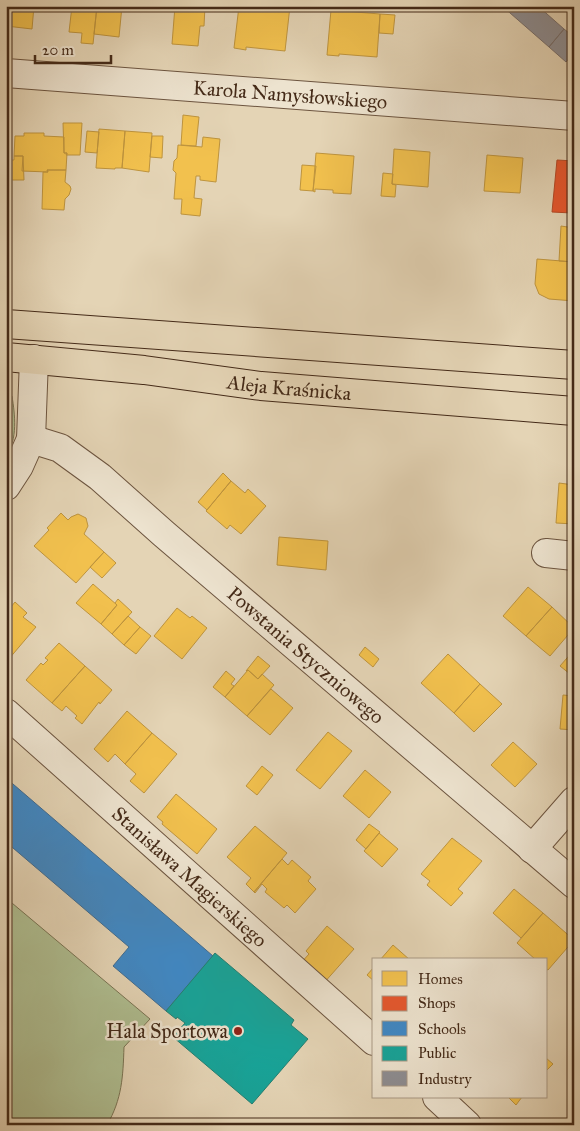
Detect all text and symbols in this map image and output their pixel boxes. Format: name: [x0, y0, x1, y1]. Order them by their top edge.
scale bar: [35, 32, 111, 64]
text: 20 m: [42, 41, 74, 59]
street label: Karola Namysłowskiego: [192, 75, 388, 114]
street label: Aleja Kraśnicka: [225, 369, 353, 405]
street label: Powstania Styczniowego: [222, 581, 389, 729]
street label: Stanisława Magierskiego: [107, 801, 272, 952]
legend: [372, 958, 548, 1098]
text: Homes: [418, 970, 463, 988]
text: Shops: [418, 994, 456, 1012]
place label: Hala Sportowa: [106, 1019, 229, 1043]
text: Schools: [418, 1020, 466, 1038]
marker: Hala Sportowa: [232, 1025, 244, 1037]
text: Public: [418, 1044, 456, 1062]
text: Industry: [418, 1070, 472, 1088]

